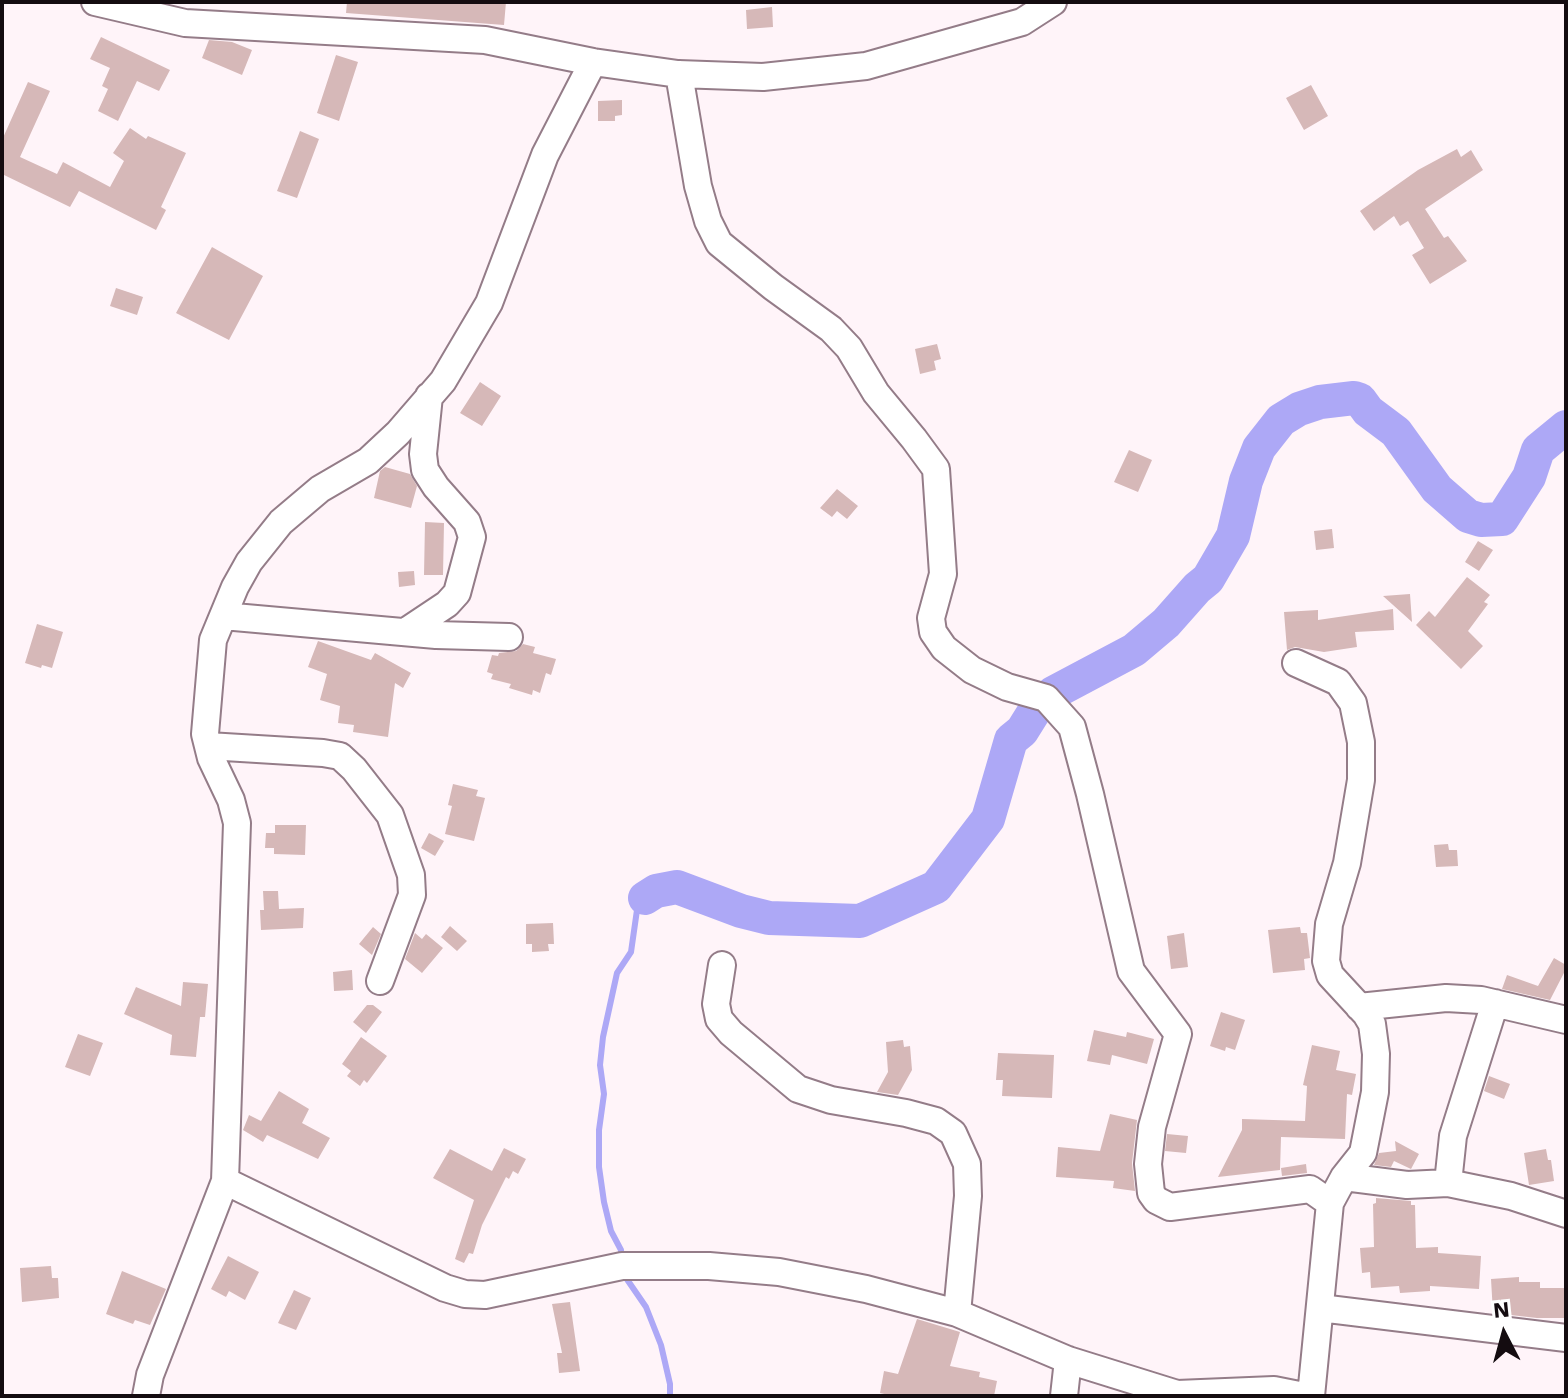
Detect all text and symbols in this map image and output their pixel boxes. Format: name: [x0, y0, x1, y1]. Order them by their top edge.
north arrow: [1464, 1294, 1544, 1374]
text: N: [1492, 1296, 1511, 1323]

